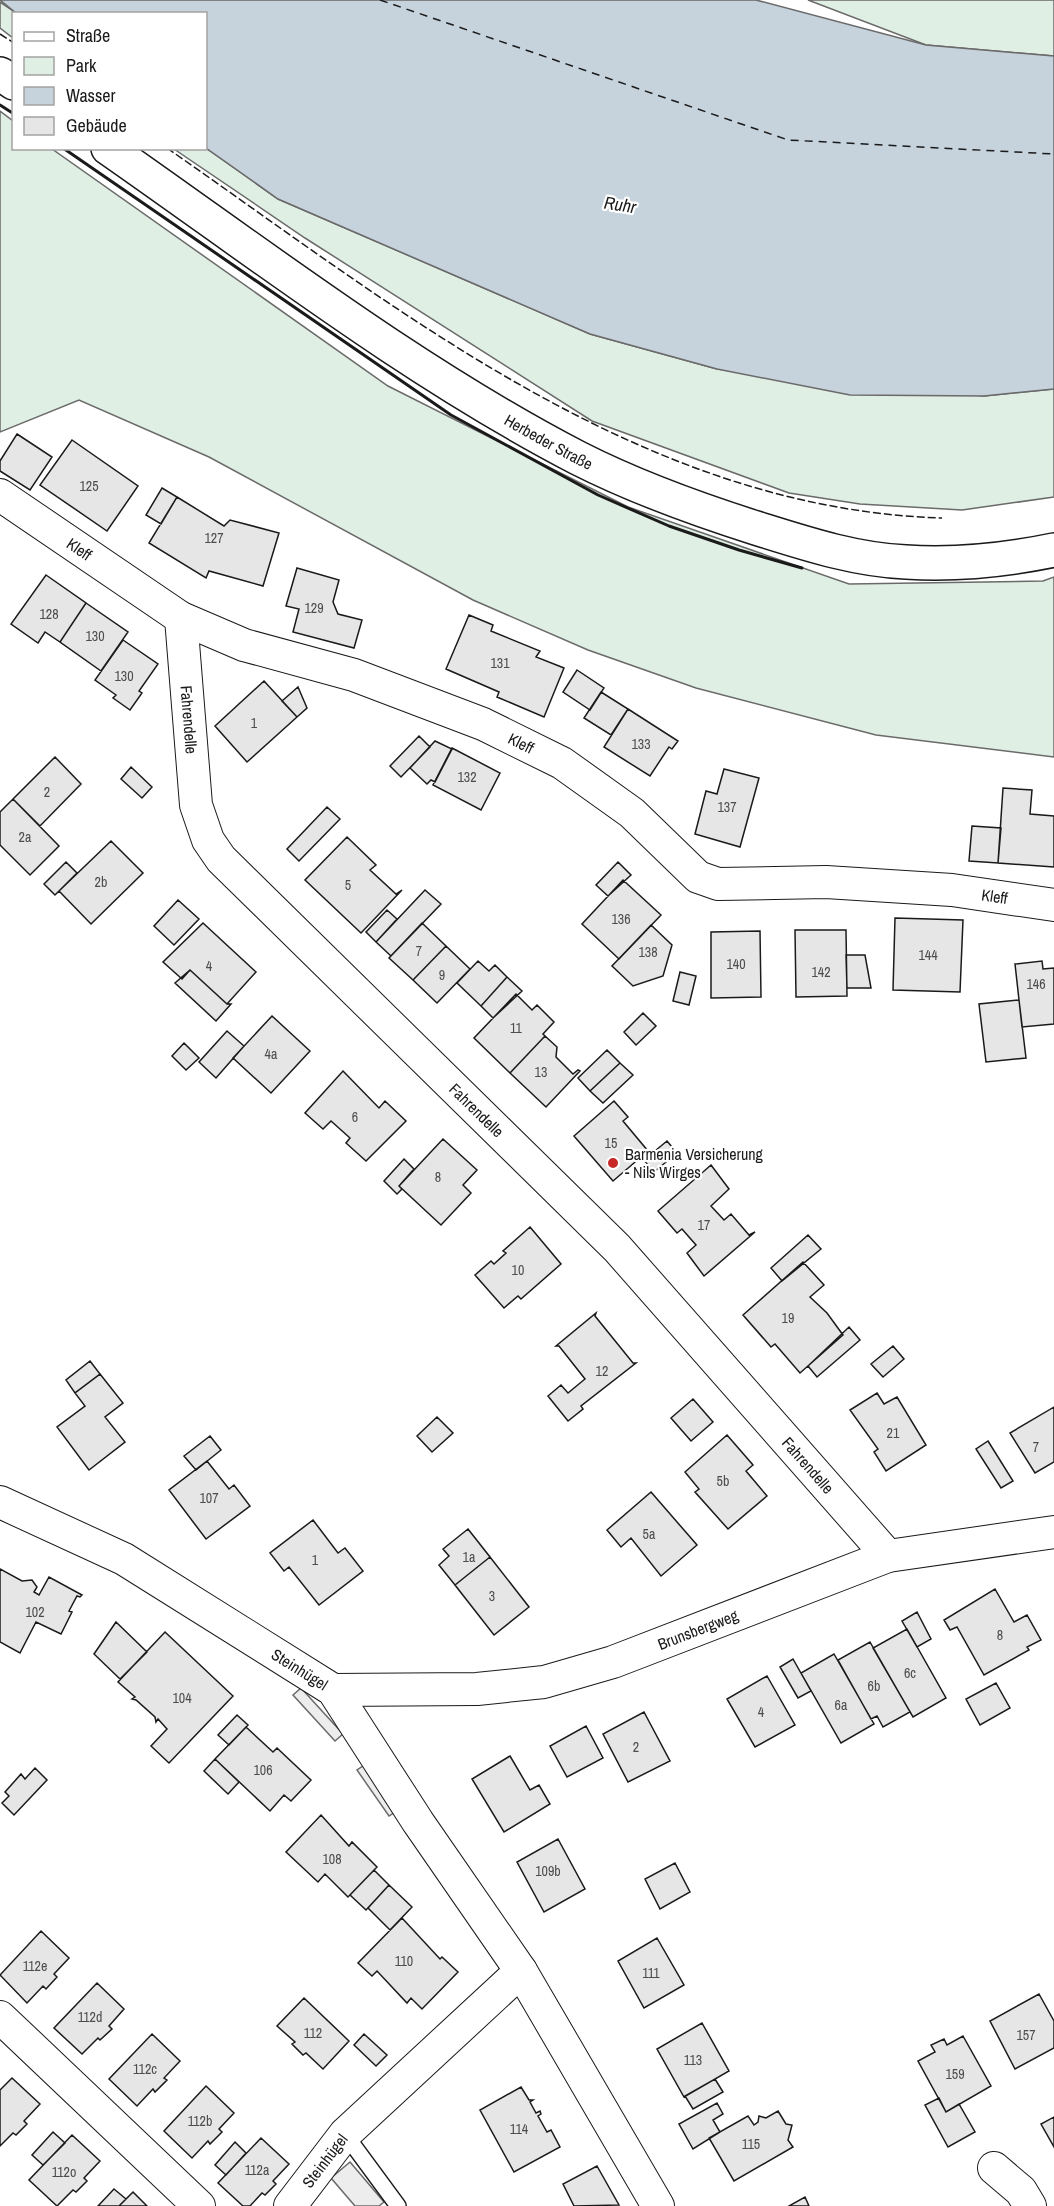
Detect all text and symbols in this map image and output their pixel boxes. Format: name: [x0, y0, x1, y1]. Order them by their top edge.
legend: [12, 12, 207, 150]
text: Straße: [66, 23, 110, 48]
text: Park: [66, 53, 97, 78]
text: Wasser: [66, 83, 116, 108]
text: Gebäude: [66, 113, 127, 138]
water label: Ruhr: [602, 190, 639, 220]
street label: Herbeder Straße: [500, 409, 597, 475]
house number: 125: [79, 477, 99, 495]
house number: 127: [204, 529, 224, 547]
street label: Kleff: [62, 533, 97, 566]
house number: 129: [304, 599, 324, 617]
house number: 128: [39, 605, 59, 623]
house number: 130: [85, 627, 105, 645]
house number: 131: [490, 654, 510, 672]
house number: 130: [114, 667, 134, 685]
street label: Fahrendelle: [175, 685, 203, 755]
house number: 1: [251, 714, 258, 732]
street label: Kleff: [505, 727, 539, 759]
house number: 133: [631, 735, 651, 753]
house number: 132: [457, 768, 477, 786]
house number: 2: [44, 783, 50, 801]
house number: 137: [717, 798, 737, 816]
house number: 2a: [19, 828, 32, 846]
house number: 2b: [95, 873, 107, 891]
house number: 5: [345, 876, 351, 894]
street label: Kleff: [980, 883, 1010, 909]
house number: 136: [611, 910, 631, 928]
house number: 7: [416, 942, 422, 960]
house number: 138: [638, 943, 658, 961]
house number: 144: [918, 946, 938, 964]
house number: 140: [726, 955, 746, 973]
house number: 4: [206, 957, 213, 975]
house number: 142: [811, 963, 831, 981]
house number: 9: [439, 966, 445, 984]
house number: 146: [1026, 975, 1046, 993]
house number: 11: [510, 1019, 523, 1037]
house number: 4a: [265, 1045, 278, 1063]
house number: 13: [535, 1063, 547, 1081]
street label: Fahrendelle: [444, 1078, 509, 1142]
house number: 6: [352, 1108, 358, 1126]
house number: 15: [605, 1134, 617, 1152]
place label: Barmenia Versicherung - Nils Wirges: [625, 1143, 764, 1183]
marker: Barmenia Versicherung - Nils Wirges: [606, 1156, 620, 1170]
house number: 8: [435, 1168, 441, 1186]
house number: 17: [698, 1216, 710, 1234]
house number: 10: [512, 1261, 524, 1279]
house number: 19: [782, 1309, 794, 1327]
house number: 12: [596, 1362, 608, 1380]
house number: 21: [887, 1424, 900, 1442]
street label: Fahrendelle: [777, 1432, 839, 1498]
house number: 7: [1033, 1438, 1039, 1456]
house number: 5b: [717, 1472, 729, 1490]
house number: 107: [199, 1489, 219, 1507]
house number: 5a: [643, 1525, 656, 1543]
house number: 1a: [463, 1548, 476, 1566]
house number: 1: [312, 1551, 319, 1569]
house number: 3: [489, 1587, 495, 1605]
house number: 102: [25, 1603, 45, 1621]
street label: Brunsbergweg: [654, 1604, 742, 1655]
house number: 8: [997, 1626, 1003, 1644]
street label: Steinhügel: [267, 1643, 332, 1695]
house number: 6c: [904, 1664, 916, 1682]
house number: 6b: [868, 1677, 880, 1695]
house number: 104: [172, 1689, 192, 1707]
house number: 6a: [835, 1696, 848, 1714]
house number: 4: [758, 1703, 765, 1721]
house number: 2: [633, 1738, 639, 1756]
house number: 106: [253, 1761, 273, 1779]
house number: 108: [322, 1850, 342, 1868]
house number: 109b: [535, 1862, 561, 1880]
house number: 110: [395, 1952, 413, 1970]
house number: 112e: [23, 1957, 47, 1975]
house number: 111: [642, 1964, 660, 1982]
house number: 112d: [78, 2008, 102, 2026]
house number: 112: [304, 2024, 322, 2042]
house number: 157: [1016, 2026, 1036, 2044]
house number: 113: [684, 2051, 702, 2069]
house number: 112c: [133, 2060, 157, 2078]
house number: 159: [945, 2065, 965, 2083]
house number: 112b: [188, 2112, 212, 2130]
house number: 114: [510, 2120, 529, 2138]
street label: Steinhügel: [297, 2129, 352, 2192]
house number: 115: [742, 2135, 760, 2153]
house number: 112a: [245, 2161, 270, 2179]
house number: 112o: [52, 2163, 76, 2181]

